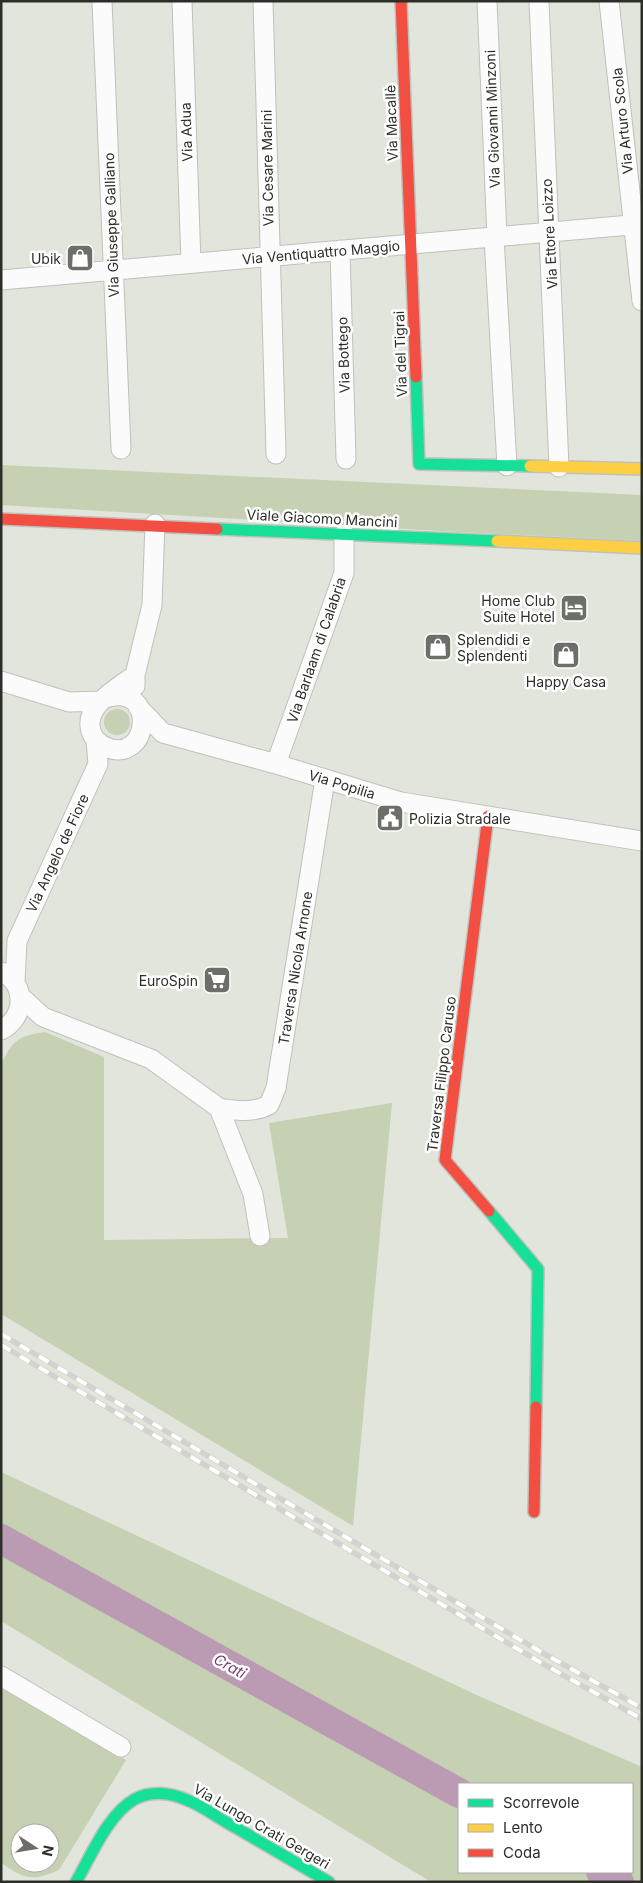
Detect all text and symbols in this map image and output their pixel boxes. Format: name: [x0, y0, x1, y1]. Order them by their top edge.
street label: Via Giovanni Minzoni: [481, 50, 503, 188]
street label: Via Arturo Scola: [608, 67, 636, 175]
street label: Via Macallè: [381, 85, 401, 161]
street label: Via Adua: [176, 102, 196, 162]
street label: Via Cesare Marini: [257, 110, 277, 226]
street label: Via Giuseppe Galliano: [100, 152, 122, 298]
street label: Via Ettore Loizzo: [538, 178, 560, 290]
street label: Via Ventiquattro Maggio: [241, 237, 401, 267]
shop icon: Ubik: [65, 243, 95, 273]
place label: Ubik: [31, 250, 61, 267]
street label: Via del Tigrai: [390, 311, 410, 397]
street label: Via Bottego: [333, 317, 353, 393]
street label: Viale Giacomo Mancini: [246, 506, 398, 530]
street label: Via Barlaam di Calabria: [283, 575, 349, 725]
place label: Home Club Suite Hotel: [481, 592, 555, 625]
hotel icon: Home Club Suite Hotel: [559, 593, 589, 623]
place label: Splendidi e Splendenti: [457, 631, 530, 664]
shop icon: Splendidi e Splendenti: [423, 632, 453, 662]
shop icon: Happy Casa: [551, 640, 581, 670]
place label: Happy Casa: [526, 673, 606, 690]
street label: Via Popilia: [307, 766, 377, 802]
street label: Via Angelo de Fiore: [22, 791, 92, 915]
public building icon: Polizia Stradale: [375, 803, 405, 833]
place label: Polizia Stradale: [409, 810, 511, 827]
street label: Traversa Nicola Arnone: [274, 890, 316, 1046]
supermarket icon: EuroSpin: [202, 965, 232, 995]
place label: EuroSpin: [139, 972, 198, 989]
street label: Traversa Filippo Caruso: [423, 995, 459, 1153]
water label: Crati: [210, 1649, 250, 1683]
street label: Via Lungo Crati Gergeri: [191, 1780, 333, 1872]
legend: [458, 1783, 633, 1873]
text: Scorrevole: [503, 1793, 579, 1812]
text: Lento: [503, 1818, 543, 1837]
north arrow: [10, 1823, 60, 1873]
text: Coda: [503, 1843, 541, 1862]
text: N: [39, 1844, 58, 1858]

